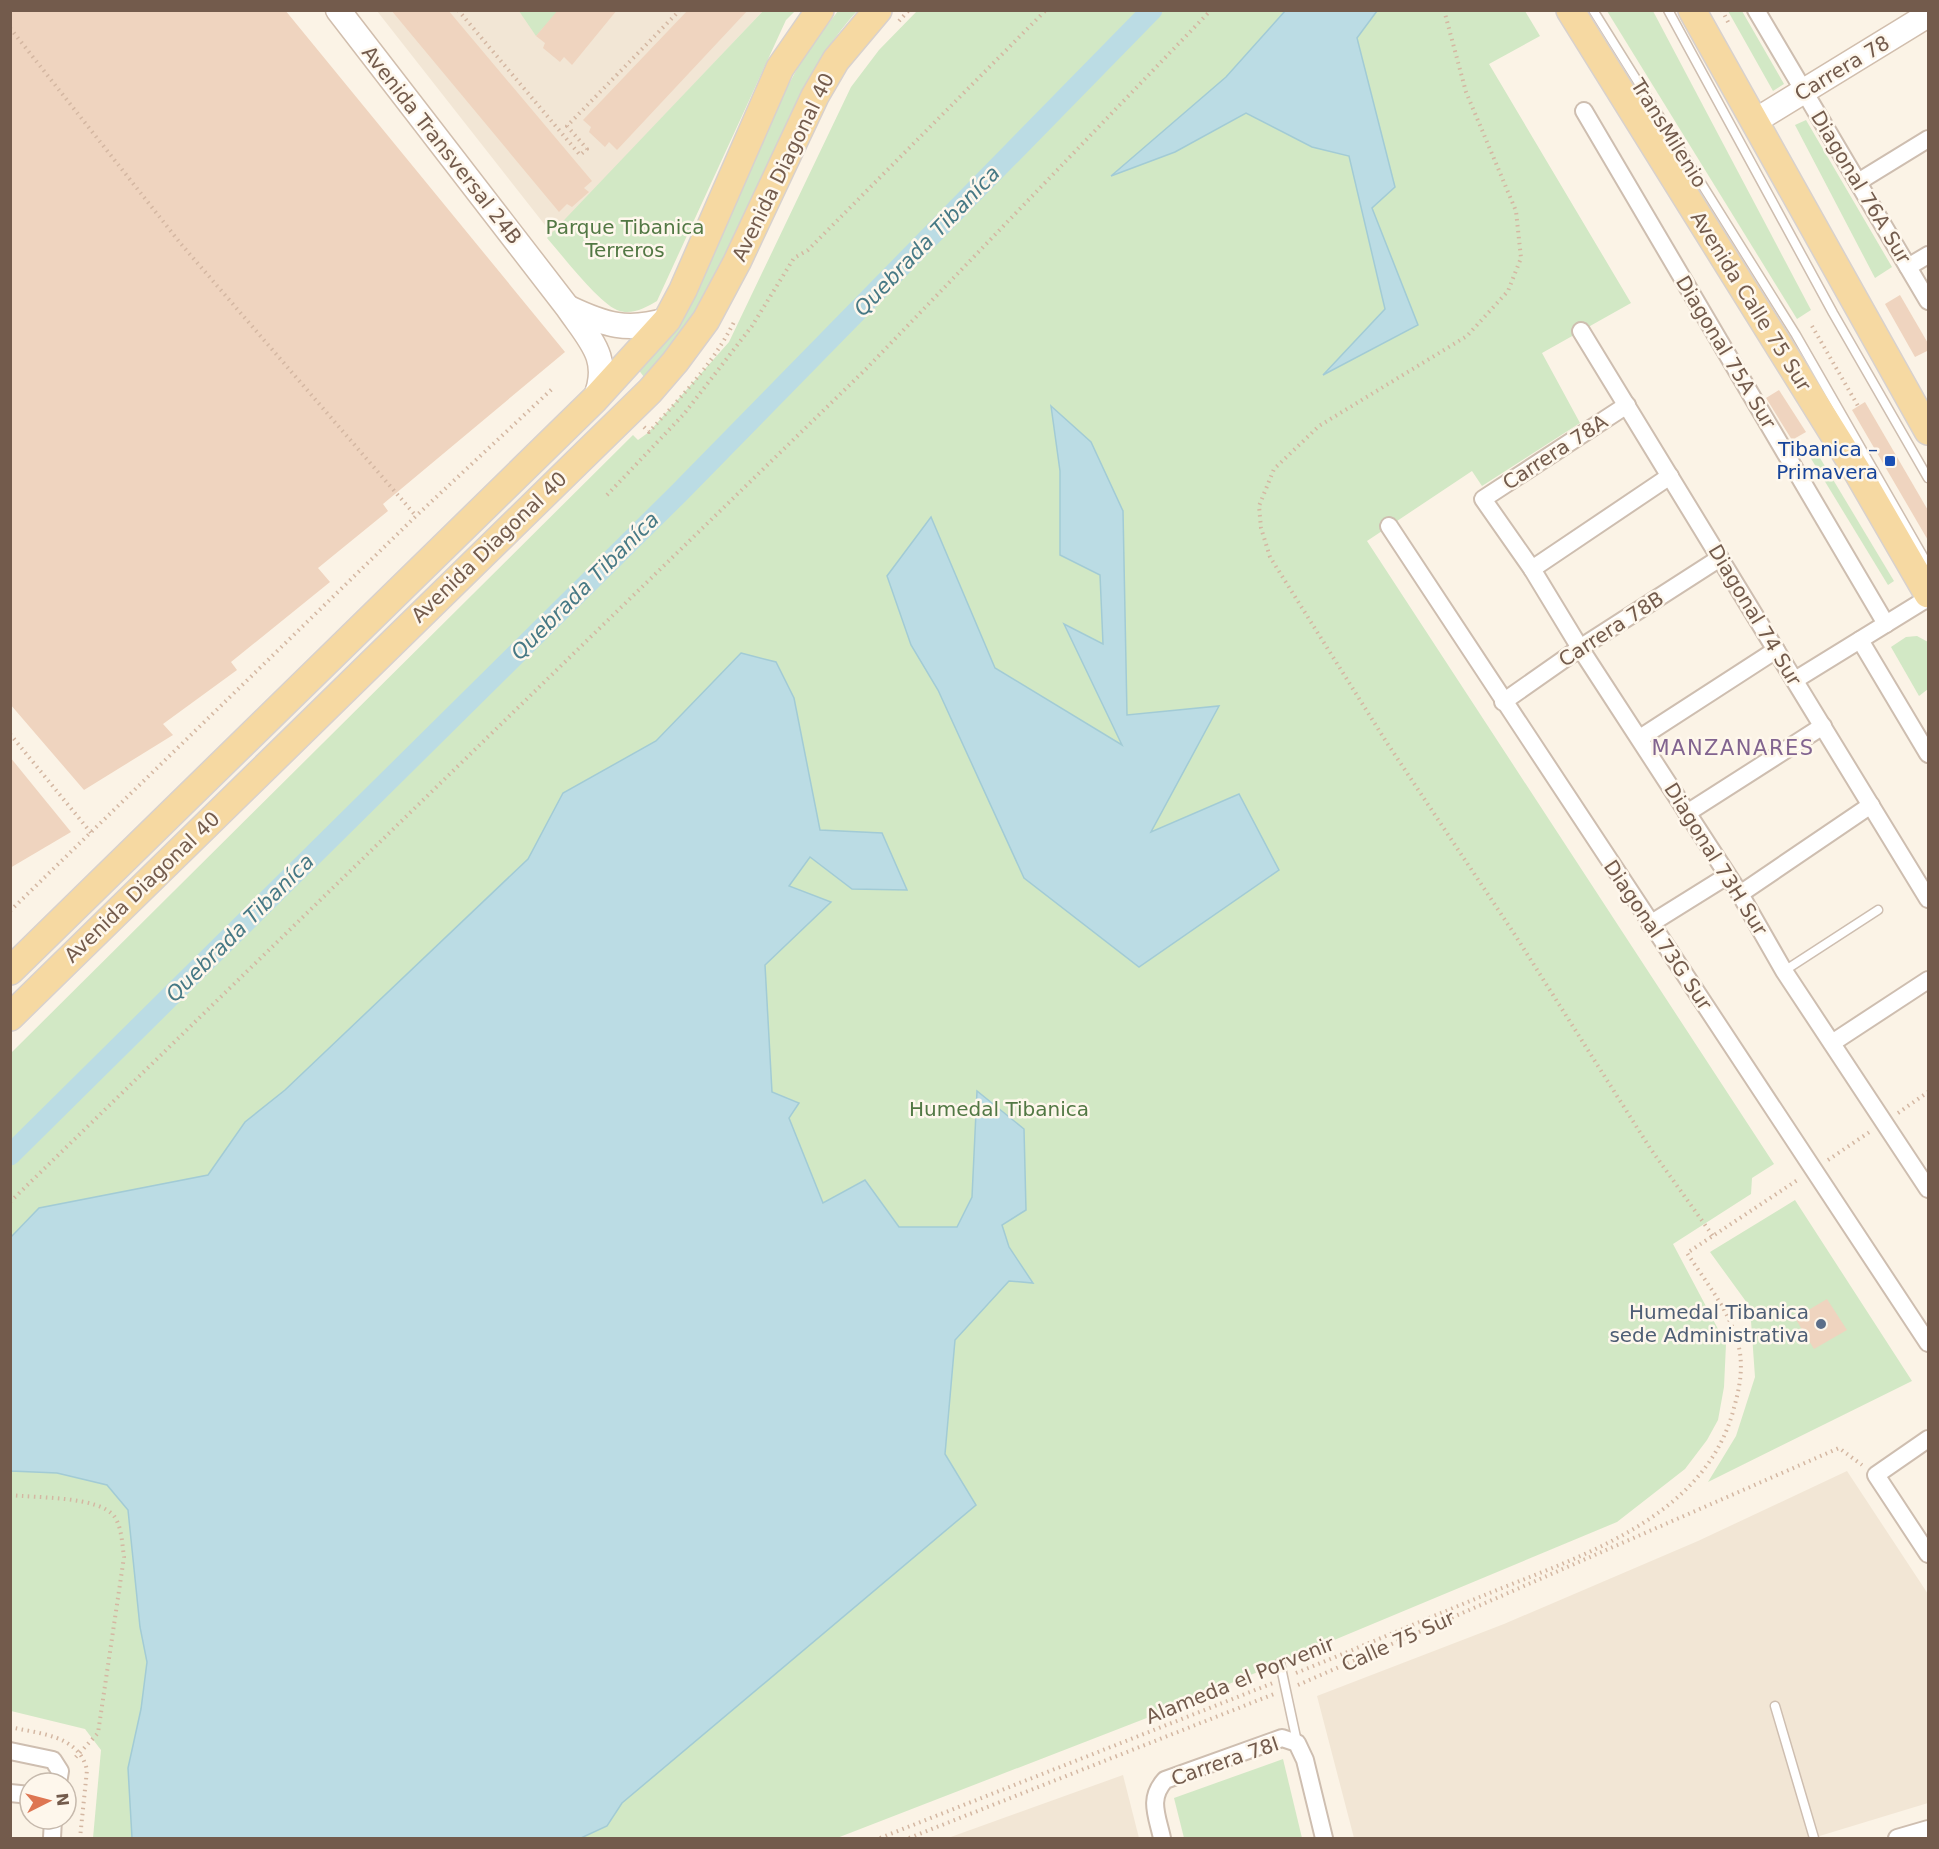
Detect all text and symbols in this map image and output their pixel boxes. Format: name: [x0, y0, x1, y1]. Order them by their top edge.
street label: Carrera 78: [1790, 30, 1894, 106]
street label: Avenida Transversal 24B: [357, 41, 527, 249]
street label: Avenida Diagonal 40: [727, 69, 839, 265]
street label: TransMilenio: [1625, 73, 1712, 192]
street label: Diagonal 76A Sur: [1806, 106, 1917, 268]
water label: Quebrada Tibaníca: [849, 161, 1005, 321]
street label: Avenida Calle 75 Sur: [1686, 207, 1817, 396]
park label: Parque Tibanica Terreros: [546, 215, 704, 262]
street label: Diagonal 75A Sur: [1671, 271, 1782, 433]
street label: Carrera 78A: [1498, 409, 1612, 495]
place label: Tibanica – Primavera: [1776, 437, 1878, 484]
marker: Tibanica – Primavera: [1883, 454, 1897, 468]
street label: Avenida Diagonal 40: [406, 467, 572, 627]
water label: Quebrada Tibaníca: [506, 507, 664, 665]
street label: Diagonal 74 Sur: [1703, 540, 1807, 691]
street label: Carrera 78B: [1554, 586, 1668, 672]
district label: MANZANARES: [1651, 736, 1815, 760]
street label: Diagonal 73H Sur: [1659, 778, 1773, 940]
street label: Avenida Diagonal 40: [59, 807, 225, 967]
water label: Quebrada Tibaníca: [161, 849, 319, 1007]
street label: Diagonal 73G Sur: [1599, 855, 1718, 1015]
park label: Humedal Tibanica: [909, 1097, 1089, 1121]
place label: Humedal Tibanica sede Administrativa: [1609, 1300, 1809, 1347]
marker: Humedal Tibanica sede Administrativa: [1814, 1317, 1828, 1331]
street label: Calle 75 Sur: [1338, 1605, 1459, 1677]
street label: Alameda el Porvenir: [1142, 1631, 1338, 1729]
street label: Carrera 78I: [1168, 1731, 1282, 1791]
north arrow: [18, 1771, 78, 1831]
text: N: [52, 1792, 73, 1807]

